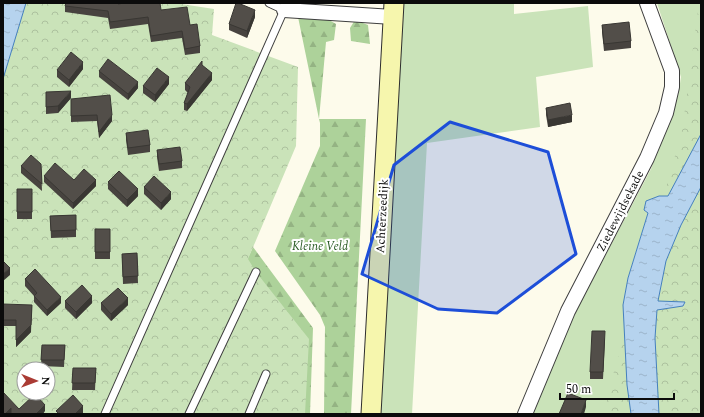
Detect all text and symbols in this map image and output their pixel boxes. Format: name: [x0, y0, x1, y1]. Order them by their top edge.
street label: Ziedewijdsekade: [592, 167, 649, 255]
street label: Achterzeedijk: [371, 178, 394, 254]
park label: Kleine Veld: [292, 237, 348, 256]
north arrow: [16, 361, 56, 401]
scale bar: [560, 375, 674, 401]
text: N: [37, 377, 54, 386]
text: 50 m: [566, 380, 591, 399]

